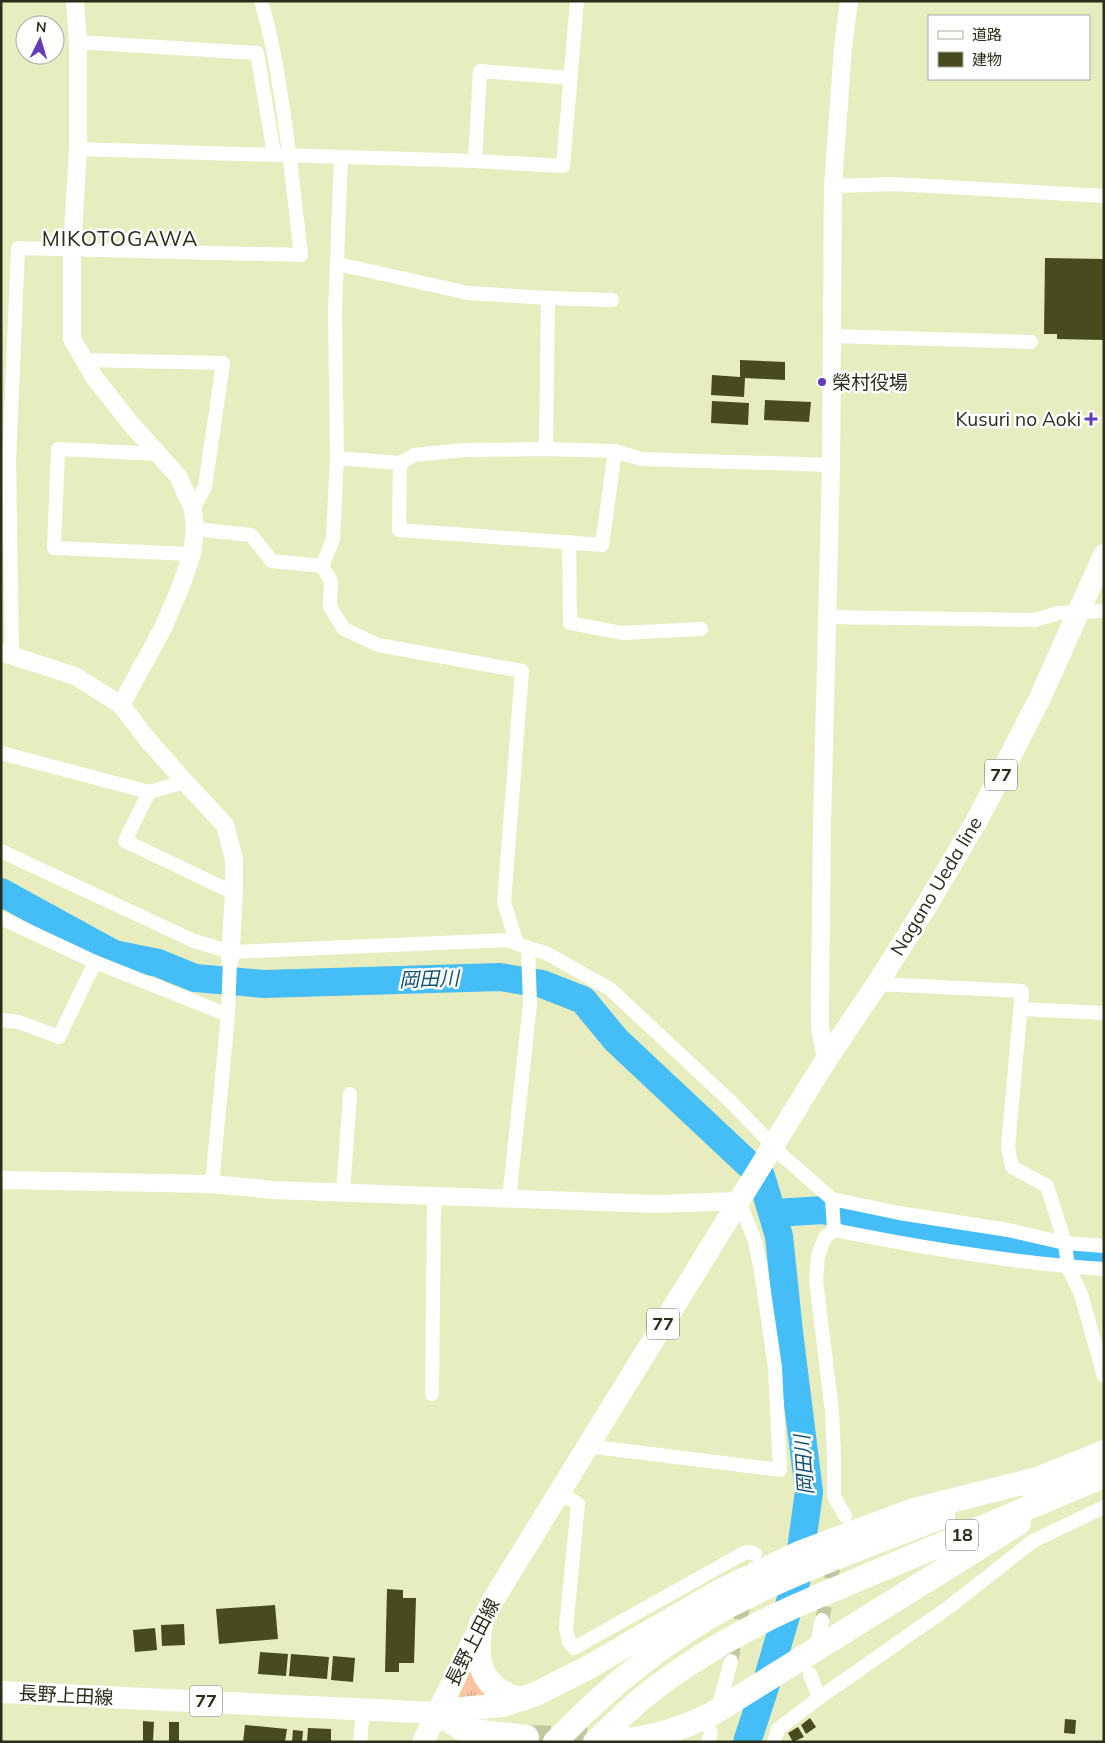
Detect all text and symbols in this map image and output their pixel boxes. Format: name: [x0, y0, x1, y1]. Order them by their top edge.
north arrow: [15, 15, 65, 65]
legend: [928, 15, 1090, 80]
text: N: [35, 18, 47, 36]
text: 道路: [972, 25, 1002, 44]
text: 建物: [972, 50, 1002, 69]
district label: MIKOTOGAWA: [42, 225, 198, 251]
place label: 榮村役場: [832, 370, 908, 394]
marker: 榮村役場: [816, 376, 828, 388]
place label: Kusuri no Aoki: [955, 407, 1081, 431]
marker: Kusuri no Aoki: [1085, 413, 1097, 425]
road number: 77: [985, 760, 1017, 790]
street label: Nagano Ueda line: [885, 812, 987, 960]
water label: 岡田川: [399, 965, 461, 992]
road number: 77: [647, 1308, 679, 1340]
water label: 岡田川: [789, 1432, 818, 1496]
road number: 18: [946, 1520, 978, 1550]
street label: 長野上田線: [440, 1594, 504, 1690]
street label: 長野上田線: [18, 1681, 114, 1709]
road number: 77: [190, 1685, 222, 1716]

